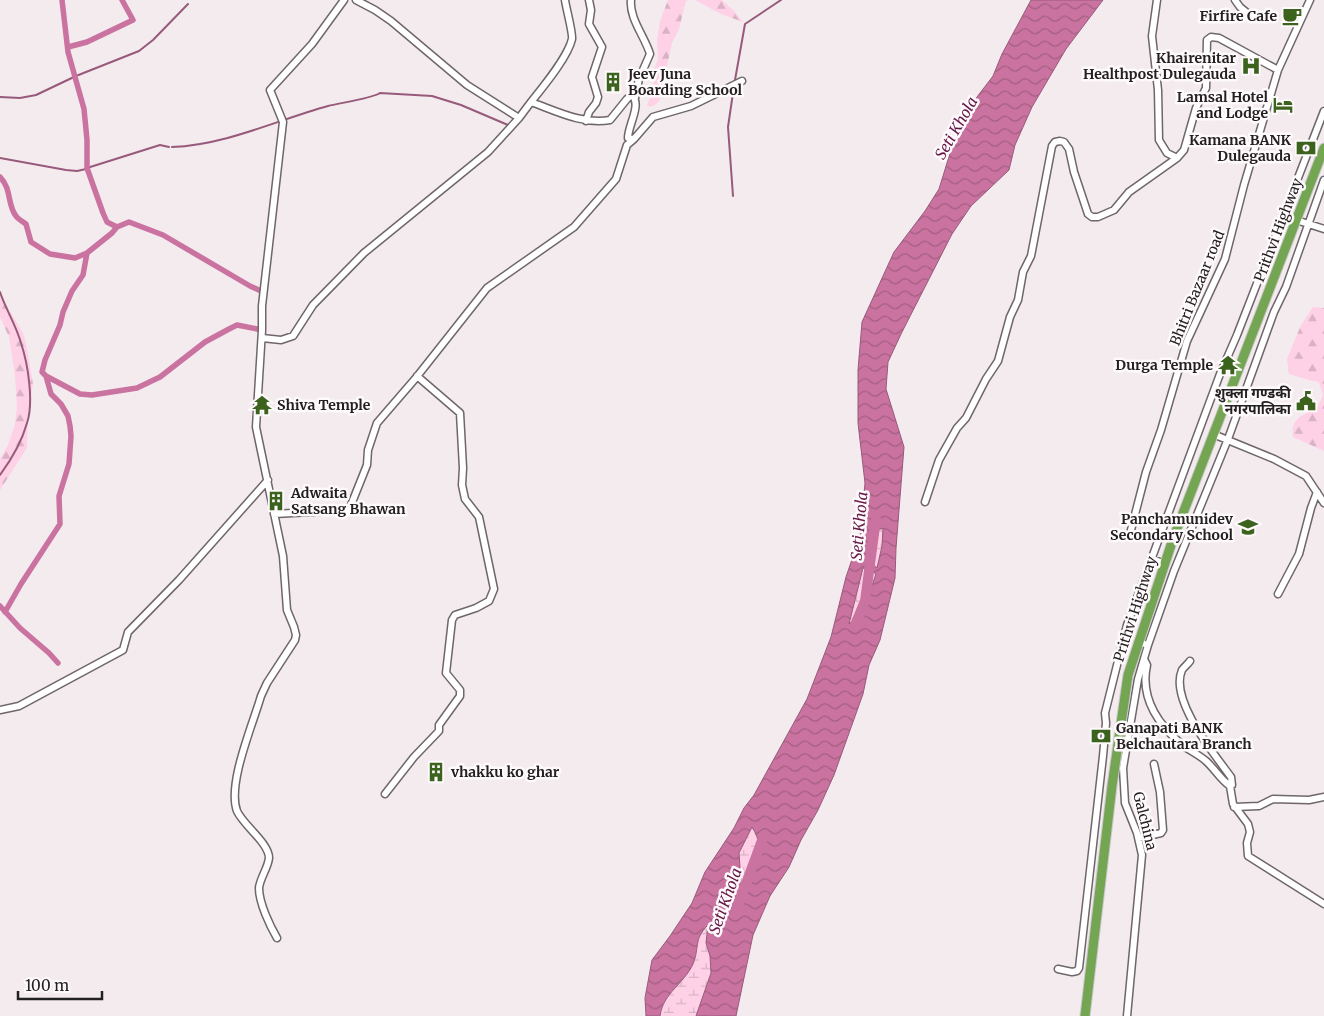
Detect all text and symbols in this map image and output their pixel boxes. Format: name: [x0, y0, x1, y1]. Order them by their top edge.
cafe icon: Firfire Cafe: [1281, 5, 1303, 27]
place label: Firfire Cafe: [1199, 7, 1277, 25]
place label: Khairenitar Healthpost Dulegauda: [1083, 49, 1236, 83]
hospital icon: Khairenitar Healthpost Dulegauda: [1240, 55, 1262, 77]
place label: Jeev Juna Boarding School: [627, 65, 742, 99]
building icon: Jeev Juna Boarding School: [602, 71, 624, 93]
place label: Lamsal Hotel and Lodge: [1177, 88, 1268, 122]
water label: Seti Khola: [931, 93, 981, 163]
hotel icon: Lamsal Hotel and Lodge: [1272, 94, 1294, 116]
place label: Kamana BANK Dulegauda: [1189, 131, 1292, 165]
bank icon: Kamana BANK Dulegauda: [1295, 137, 1317, 159]
street label: Prithvi Highway: [1250, 175, 1306, 284]
street label: Bhitri Bazaar road: [1166, 227, 1229, 348]
temple icon: Durga Temple: [1217, 354, 1239, 376]
place label: Durga Temple: [1115, 356, 1213, 374]
place label: शुक्ला गण्डकी नगरपालिका: [1215, 384, 1292, 418]
public building icon: शुक्ला गण्डकी नगरपालिका: [1295, 390, 1317, 412]
temple icon: Shiva Temple: [251, 394, 273, 416]
place label: Shiva Temple: [277, 396, 371, 414]
place label: Adwaita Satsang Bhawan: [290, 484, 406, 518]
building icon: Adwaita Satsang Bhawan: [265, 490, 287, 512]
water label: Seti Khola: [847, 491, 871, 561]
place label: Panchamunidev Secondary School: [1110, 510, 1234, 544]
school or university icon: Panchamunidev Secondary School: [1237, 516, 1259, 538]
street label: Prithvi Highway: [1109, 553, 1161, 664]
place label: Ganapati BANK Belchautara Branch: [1116, 719, 1252, 753]
bank icon: Ganapati BANK Belchautara Branch: [1090, 725, 1112, 747]
building icon: vhakku ko ghar: [425, 761, 447, 783]
place label: vhakku ko ghar: [450, 763, 560, 781]
street label: Galchina: [1129, 790, 1161, 852]
water label: Seti Khola: [704, 865, 746, 937]
scale bar: [18, 968, 101, 1000]
text: 100 m: [25, 976, 69, 995]

